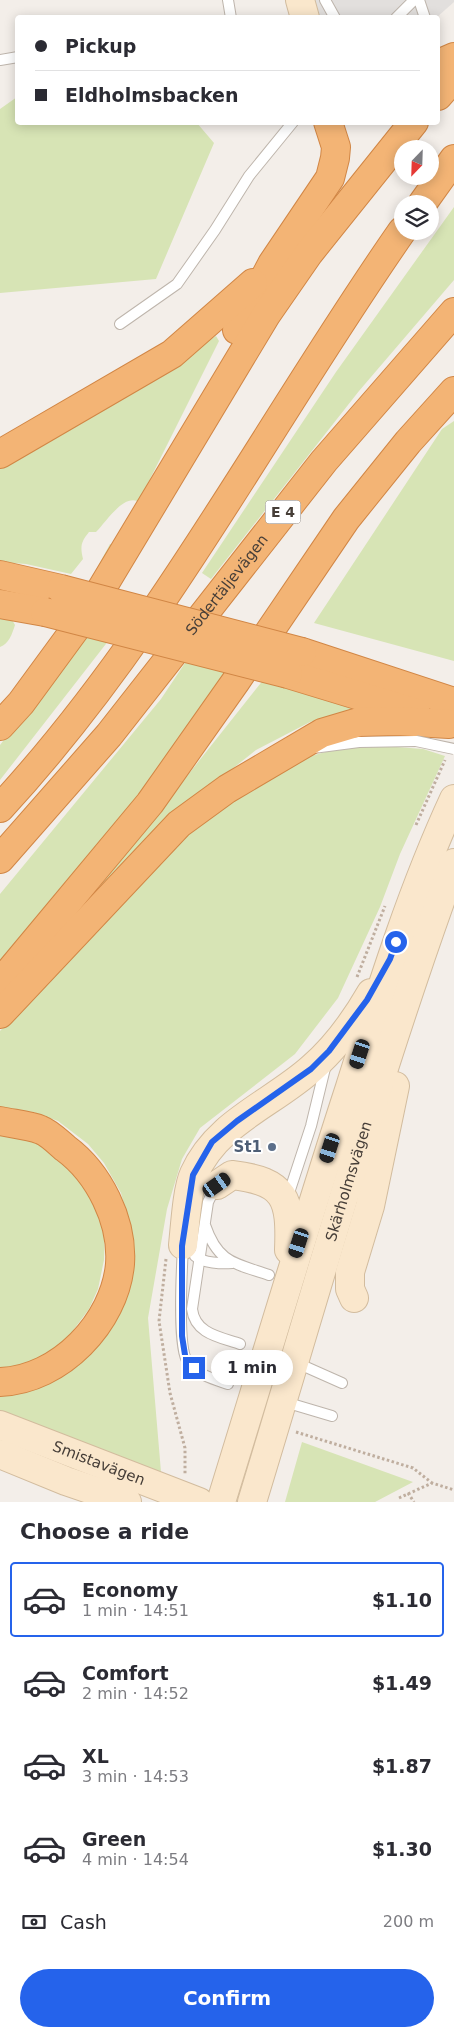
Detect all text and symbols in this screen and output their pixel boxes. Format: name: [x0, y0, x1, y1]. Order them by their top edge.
text: Pickup: [65, 35, 136, 57]
text: Eldholmsbacken: [65, 84, 239, 106]
north arrow: [394, 140, 439, 185]
map controls: [394, 140, 439, 240]
button: layers: [394, 195, 439, 240]
road number: E 4: [266, 501, 300, 524]
street label: Södertäljevägen: [182, 531, 272, 639]
route start: [385, 931, 407, 953]
car: [348, 1037, 371, 1071]
street label: Skärholmsvägen: [322, 1119, 376, 1244]
car: [318, 1131, 341, 1165]
place label: St1: [234, 1138, 262, 1156]
marker: St1: [266, 1141, 278, 1153]
car: [200, 1170, 233, 1200]
car: [287, 1226, 310, 1260]
callout: 1 min: [212, 1350, 294, 1386]
route end: [183, 1357, 205, 1379]
text: 1 min: [227, 1358, 277, 1377]
street label: Smistavägen: [50, 1437, 148, 1489]
text: Choose a ride: [20, 1519, 189, 1544]
icon: car: [22, 1577, 67, 1622]
text: Economy: [82, 1579, 178, 1601]
text: $1.10: [372, 1589, 432, 1611]
text: 1 min · 14:51: [82, 1601, 189, 1620]
icon: car: [22, 1660, 67, 1705]
text: Comfort: [82, 1662, 169, 1684]
text: $1.49: [372, 1672, 432, 1694]
text: 2 min · 14:52: [82, 1684, 189, 1703]
icon: car: [22, 1743, 67, 1788]
text: XL: [82, 1745, 109, 1767]
text: $1.87: [372, 1755, 432, 1777]
text: 3 min · 14:53: [82, 1767, 189, 1786]
icon: car: [22, 1826, 67, 1871]
text: Green: [82, 1828, 146, 1850]
text: $1.30: [372, 1838, 432, 1860]
text: 4 min · 14:54: [82, 1850, 189, 1869]
icon: cash: [20, 1908, 48, 1936]
text: Cash: [60, 1911, 107, 1933]
text: 200 m: [383, 1912, 434, 1931]
button: Confirm: [20, 1969, 434, 2027]

